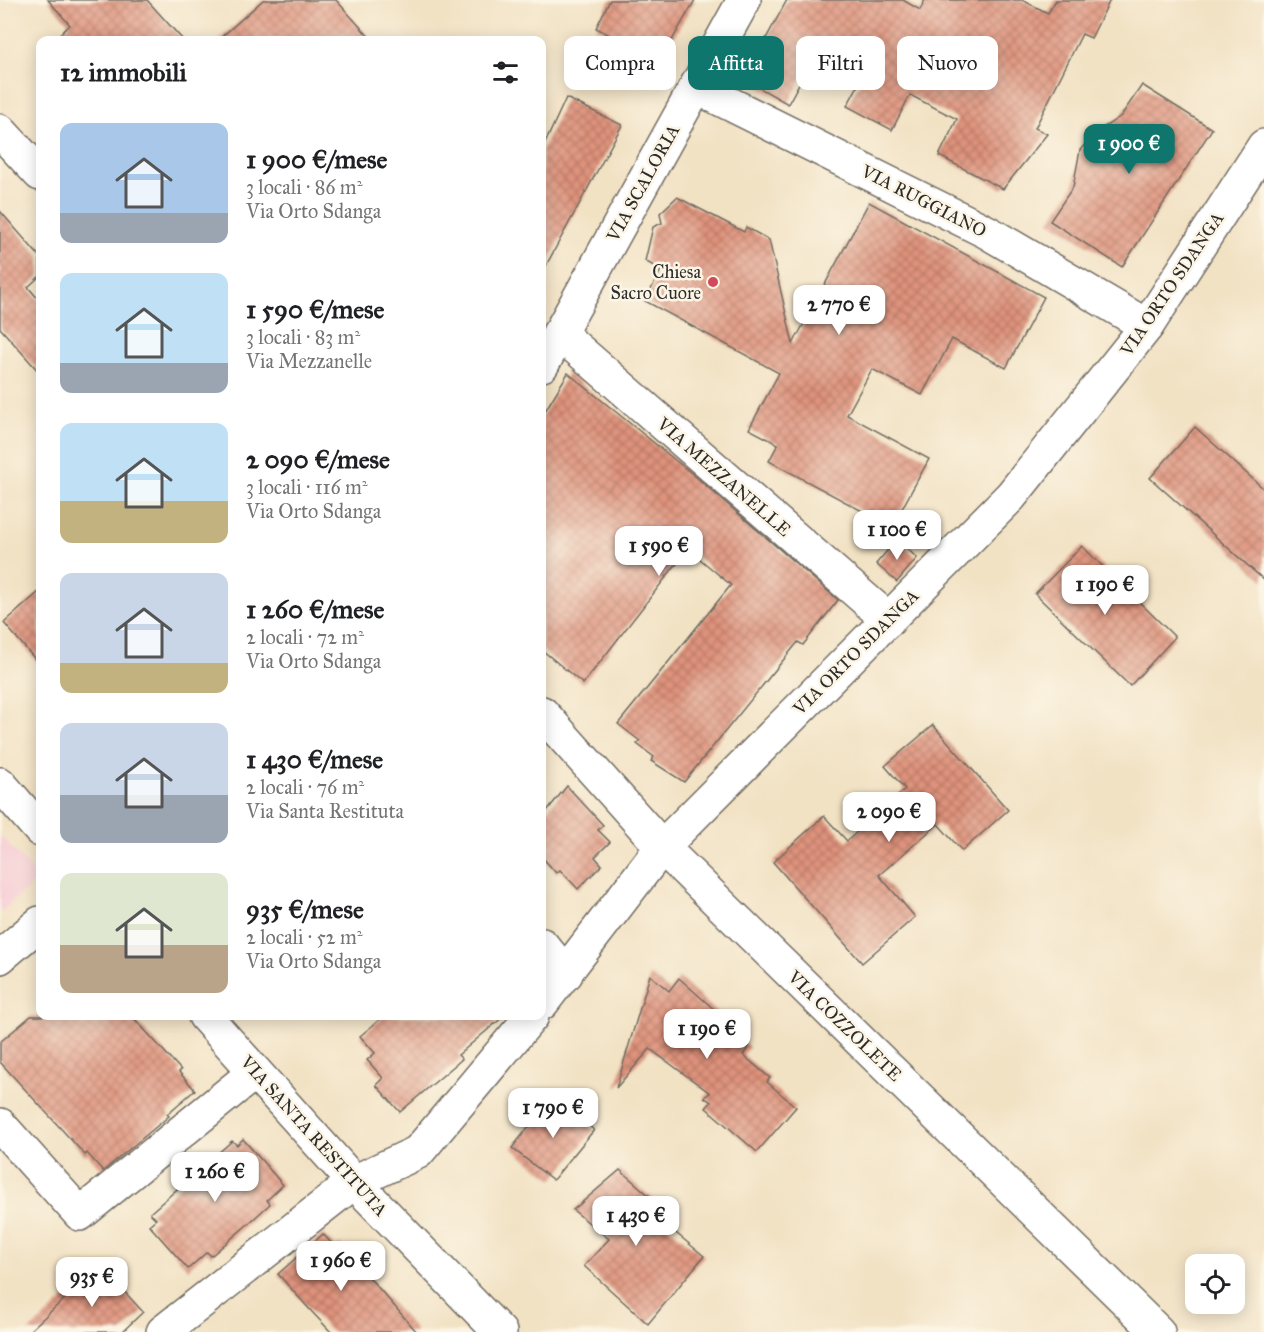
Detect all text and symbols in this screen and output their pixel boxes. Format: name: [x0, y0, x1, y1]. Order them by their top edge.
chip: Compra: [564, 36, 676, 90]
chip: Affitta: [688, 36, 784, 90]
chip: Filtri: [796, 36, 885, 90]
chip: Nuovo: [897, 36, 998, 90]
text: 12 immobili: [60, 56, 187, 88]
icon: filters: [489, 56, 522, 89]
street label: VIA SCALORIA: [601, 121, 684, 246]
pin: 1 900 €: [1074, 124, 1184, 175]
text: 1 900 €: [1098, 131, 1160, 155]
text: 1 900 €/mese: [246, 143, 387, 175]
icon: home: [108, 147, 180, 219]
street label: VIA RUGGIANO: [857, 160, 990, 242]
text: 3 locali · 86 m²: [246, 175, 362, 199]
text: Via Orto Sdanga: [246, 199, 381, 223]
street label: VIA ORTO SDANGA: [1115, 208, 1228, 361]
place label: Chiesa Sacro Cuore: [611, 261, 701, 304]
marker: Chiesa Sacro Cuore: [706, 275, 720, 289]
pin: 2 770 €: [784, 285, 894, 336]
text: 2 770 €: [807, 292, 871, 316]
text: 1 590 €/mese: [246, 293, 384, 325]
icon: home: [108, 297, 180, 369]
text: 3 locali · 83 m²: [246, 325, 360, 349]
text: Via Mezzanelle: [246, 349, 372, 373]
street label: VIA MEZZANELLE: [652, 412, 795, 541]
text: 2 090 €/mese: [246, 443, 390, 475]
icon: home: [108, 447, 180, 519]
text: 3 locali · 116 m²: [246, 475, 368, 499]
text: Via Orto Sdanga: [246, 499, 381, 523]
pin: 1 100 €: [842, 510, 952, 561]
text: 1 100 €: [867, 517, 927, 541]
pin: 1 590 €: [604, 526, 714, 577]
text: 1 590 €: [629, 533, 689, 557]
pin: 1 190 €: [1050, 565, 1160, 616]
text: 1 190 €: [1076, 572, 1134, 596]
street label: VIA ORTO SDANGA: [788, 585, 923, 720]
text: 1 260 €/mese: [246, 593, 384, 625]
icon: home: [108, 597, 180, 669]
text: 2 locali · 72 m²: [246, 625, 364, 649]
text: Via Orto Sdanga: [246, 649, 381, 673]
text: 1 430 €/mese: [246, 743, 383, 775]
icon: home: [108, 747, 180, 819]
text: 2 locali · 76 m²: [246, 775, 364, 799]
pin: 2 090 €: [834, 792, 944, 843]
text: Via Santa Restituta: [246, 799, 404, 823]
text: 2 090 €: [857, 799, 921, 823]
text: 935 €/mese: [246, 893, 364, 925]
icon: home: [108, 897, 180, 969]
text: 2 locali · 52 m²: [246, 925, 363, 949]
text: Via Orto Sdanga: [246, 949, 381, 973]
street label: VIA COZZOLETE: [783, 965, 907, 1086]
pin: 1 190 €: [652, 1009, 762, 1060]
text: 1 190 €: [678, 1016, 736, 1040]
street label: VIA SANTA RESTITUTA: [235, 1050, 392, 1221]
pin: 1 790 €: [498, 1088, 608, 1139]
text: 1 790 €: [522, 1095, 584, 1119]
pin: 1 260 €: [160, 1152, 270, 1203]
text: 1 260 €: [185, 1159, 245, 1183]
pin: 1 430 €: [581, 1196, 691, 1247]
text: 1 430 €: [606, 1203, 666, 1227]
pin: 1 960 €: [286, 1241, 396, 1292]
text: 1 960 €: [310, 1248, 372, 1272]
map controls: [1185, 1254, 1245, 1314]
button: locate: [1185, 1254, 1245, 1314]
pin: 935 €: [50, 1257, 134, 1308]
text: 935 €: [70, 1264, 114, 1288]

